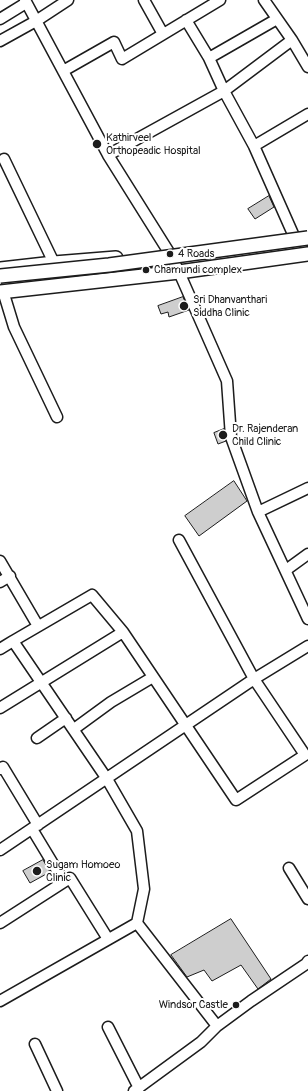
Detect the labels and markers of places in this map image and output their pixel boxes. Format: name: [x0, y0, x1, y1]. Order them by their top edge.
place label: Kathirveel Orthopeadic Hospital: [106, 131, 201, 157]
marker: Kathirveel Orthopeadic Hospital: [91, 138, 103, 150]
place label: 4 Roads: [178, 247, 214, 261]
marker: 4 Roads: [165, 249, 175, 259]
place label: Chamundi complex: [154, 263, 242, 277]
marker: Chamundi complex: [141, 265, 151, 275]
place label: Sri Dhanvanthari Siddha Clinic: [193, 293, 267, 319]
marker: Sri Dhanvanthari Siddha Clinic: [178, 300, 190, 312]
place label: Dr. Rajenderan Child Clinic: [232, 422, 298, 448]
marker: Dr. Rajenderan Child Clinic: [217, 429, 229, 441]
place label: Sugam Homoeo Clinic: [46, 858, 120, 884]
marker: Sugam Homoeo Clinic: [31, 865, 43, 877]
place label: Windsor Castle: [159, 998, 228, 1012]
marker: Windsor Castle: [231, 1000, 241, 1010]

